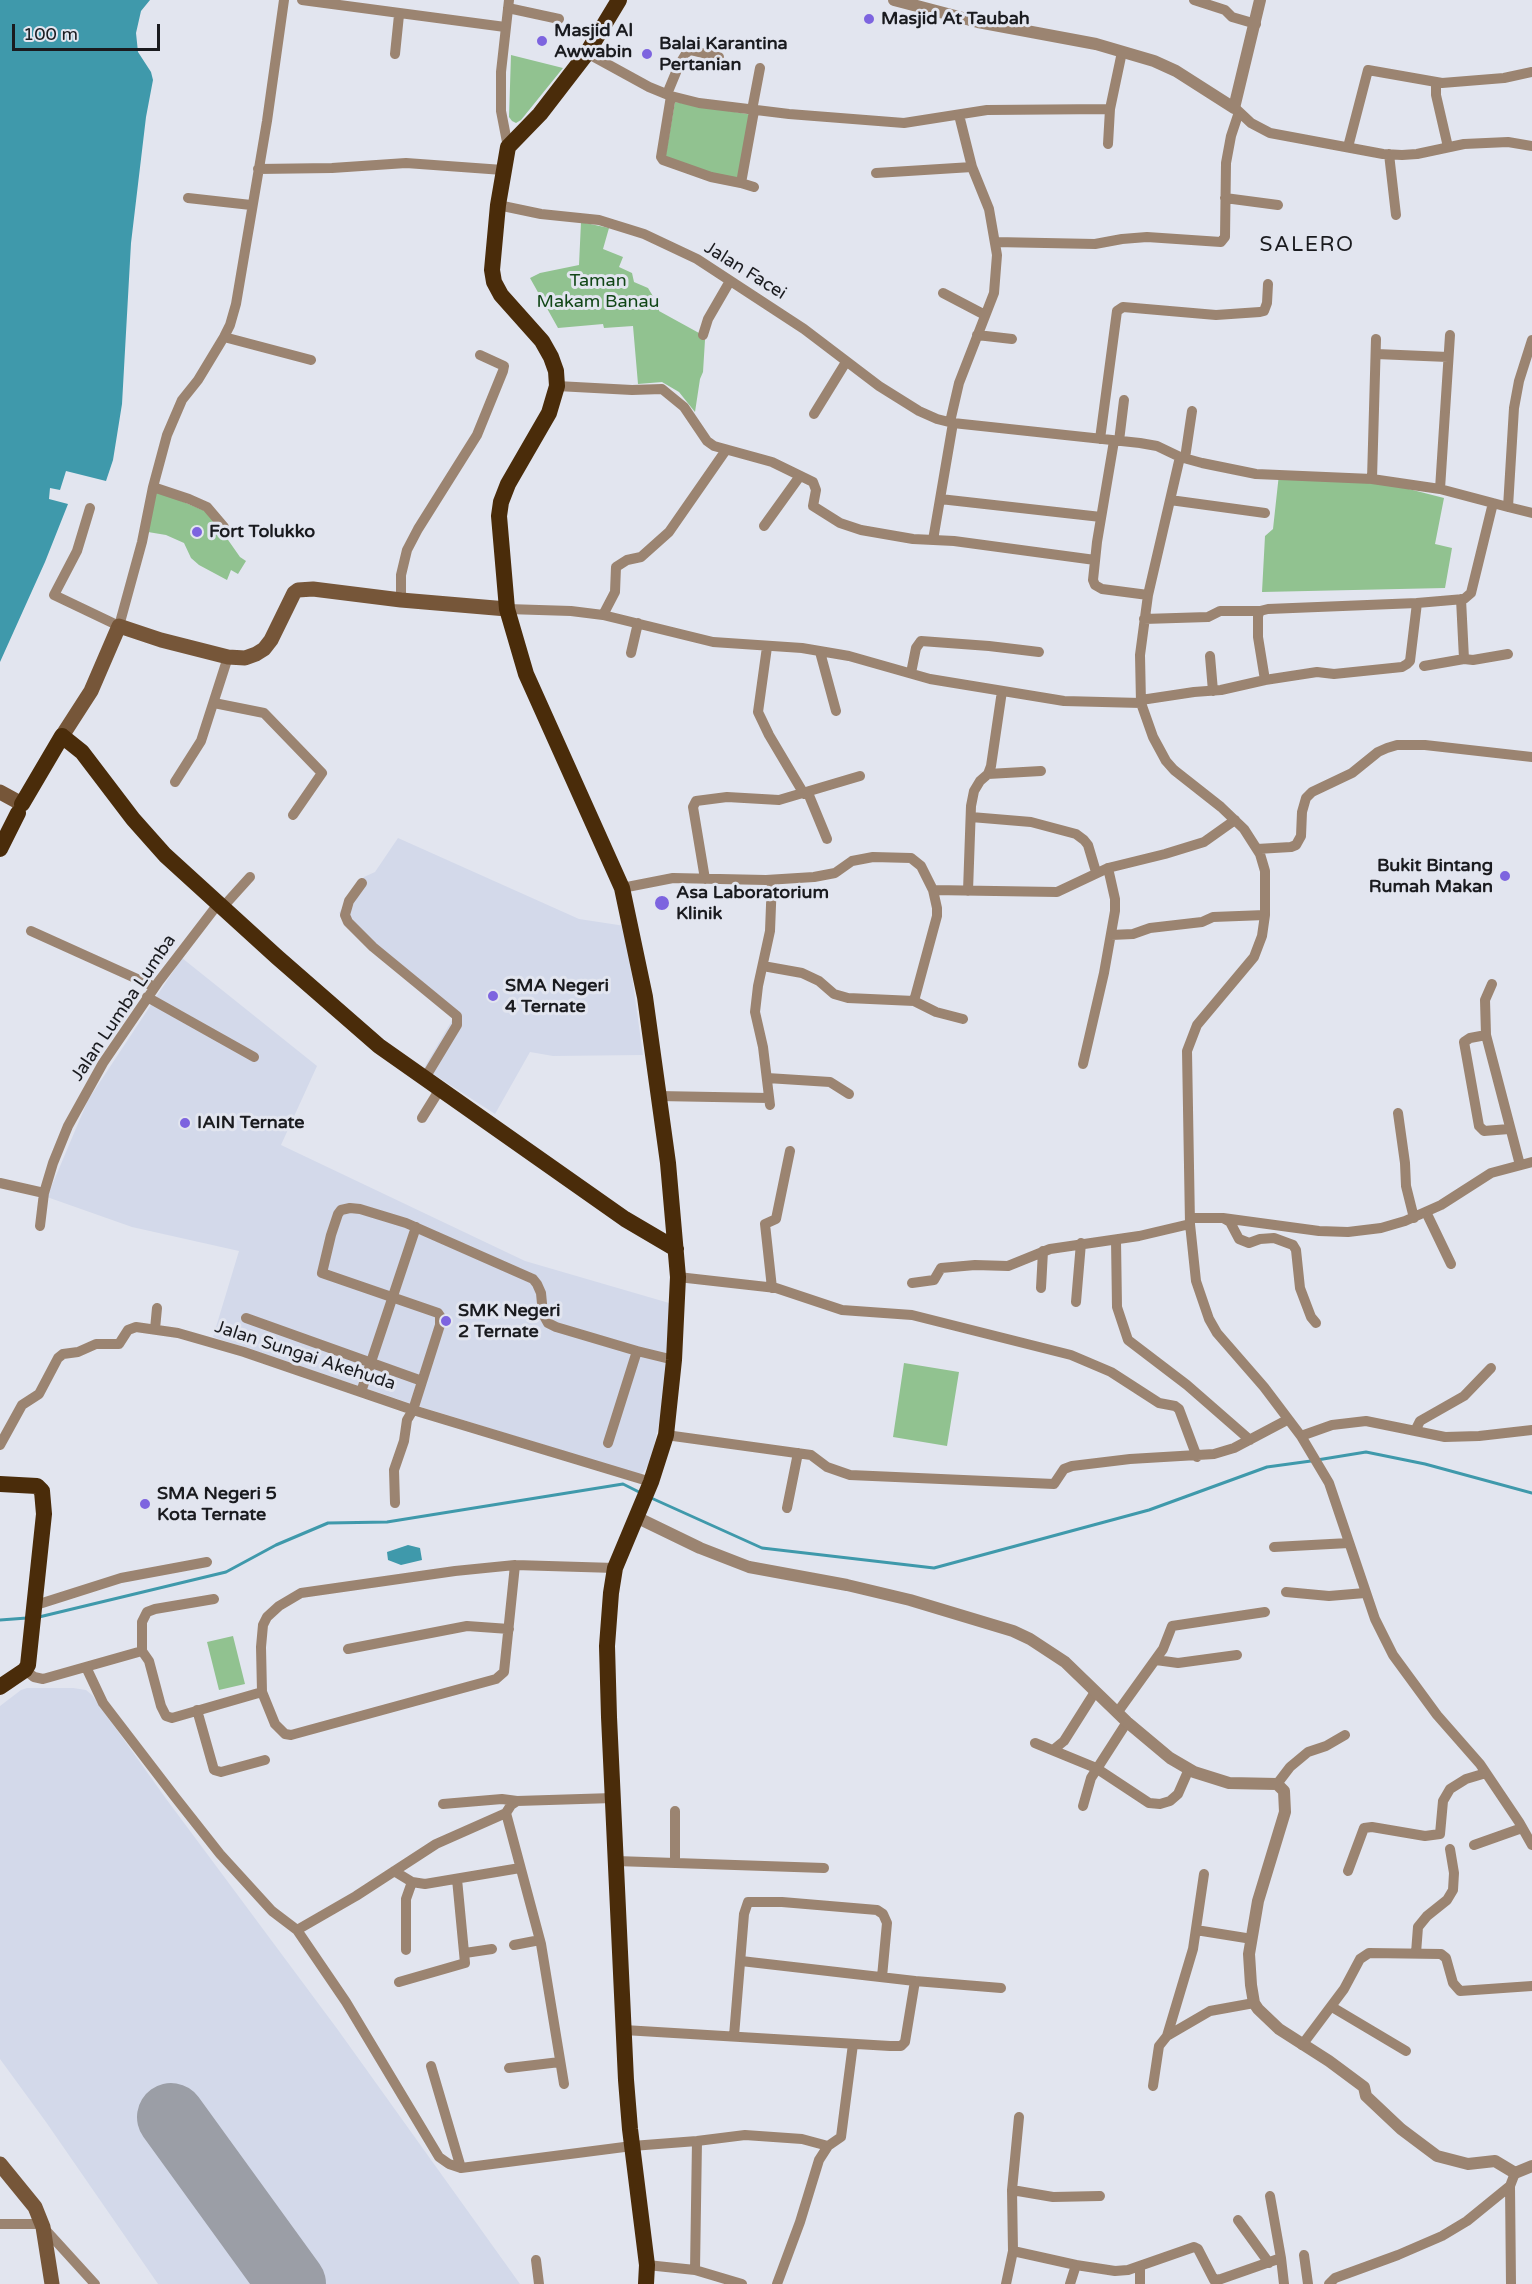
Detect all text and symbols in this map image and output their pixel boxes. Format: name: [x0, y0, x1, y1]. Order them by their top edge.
place label: Masjid At Taubah: [881, 8, 1030, 30]
scale bar: [15, 12, 164, 50]
marker: Masjid At Taubah: [862, 12, 876, 26]
place label: Masjid Al Awwabin: [554, 20, 633, 63]
text: 100 m: [23, 23, 78, 45]
place label: Balai Karantina Pertanian: [659, 33, 788, 76]
marker: Masjid Al Awwabin: [535, 34, 549, 48]
marker: Balai Karantina Pertanian: [640, 47, 654, 61]
district label: SALERO: [1259, 232, 1355, 258]
street label: Jalan Facei: [700, 237, 790, 305]
park label: Taman Makam Banau: [536, 270, 660, 312]
place label: Fort Tolukko: [209, 521, 315, 543]
marker: Fort Tolukko: [190, 525, 204, 539]
place label: Bukit Bintang Rumah Makan: [1369, 855, 1493, 898]
marker: Bukit Bintang Rumah Makan: [1498, 869, 1512, 883]
place label: Asa Laboratorium Klinik: [676, 882, 829, 924]
marker: Asa Laboratorium Klinik: [653, 894, 671, 912]
street label: Jalan Lumba Lumba: [67, 931, 181, 1085]
place label: SMA Negeri 4 Ternate: [505, 975, 609, 1018]
marker: SMA Negeri 4 Ternate: [486, 989, 500, 1003]
place label: IAIN Ternate: [197, 1112, 305, 1134]
marker: IAIN Ternate: [178, 1116, 192, 1130]
place label: SMK Negeri 2 Ternate: [458, 1300, 561, 1342]
marker: SMK Negeri 2 Ternate: [439, 1314, 453, 1328]
street label: Jalan Sungai Akehuda: [212, 1317, 398, 1395]
place label: SMA Negeri 5 Kota Ternate: [157, 1483, 277, 1526]
marker: SMA Negeri 5 Kota Ternate: [138, 1497, 152, 1511]

